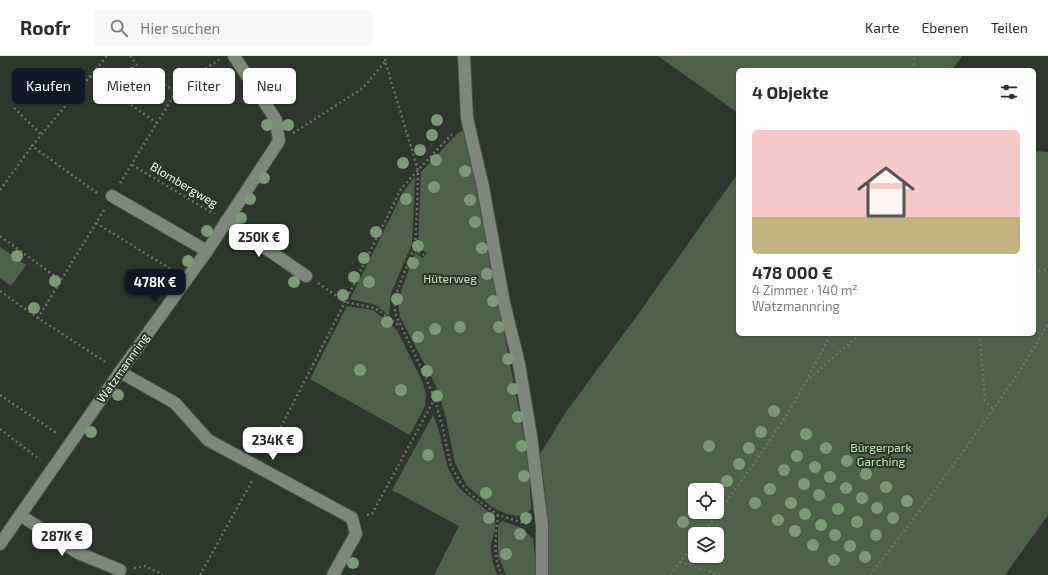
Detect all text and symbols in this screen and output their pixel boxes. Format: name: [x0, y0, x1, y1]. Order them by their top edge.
search box: [94, 10, 374, 46]
text: Roofr: [20, 16, 70, 39]
icon: search: [108, 17, 130, 39]
text: Hier suchen: [140, 19, 220, 37]
text: Karte: [865, 19, 900, 36]
text: Ebenen: [922, 19, 969, 36]
text: Teilen: [991, 19, 1028, 36]
chip: Kaufen: [12, 68, 85, 104]
chip: Mieten: [93, 68, 165, 104]
chip: Filter: [173, 68, 235, 104]
chip: Neu: [243, 68, 296, 104]
icon: filters: [998, 81, 1020, 103]
text: 4 Objekte: [752, 82, 829, 102]
icon: home: [850, 156, 922, 228]
street label: Blombergweg: [148, 159, 221, 210]
pin: 250K €: [226, 224, 292, 258]
text: 250K €: [238, 229, 280, 245]
text: 478 000 €: [752, 262, 833, 282]
pin: 478K €: [122, 269, 188, 303]
park label: Hüterweg: [423, 271, 477, 285]
text: 478K €: [134, 274, 176, 290]
text: 4 Zimmer · 140 m²: [752, 282, 858, 298]
text: Watzmannring: [752, 298, 840, 314]
street label: Watzmannring: [93, 330, 151, 405]
pin: 234K €: [240, 427, 306, 461]
text: 234K €: [252, 432, 294, 448]
park label: Bürgerpark Garching: [850, 440, 912, 468]
map controls: [688, 483, 724, 563]
button: locate: [688, 483, 724, 519]
pin: 287K €: [29, 523, 95, 557]
button: layers: [688, 527, 724, 563]
text: 287K €: [41, 528, 83, 544]

